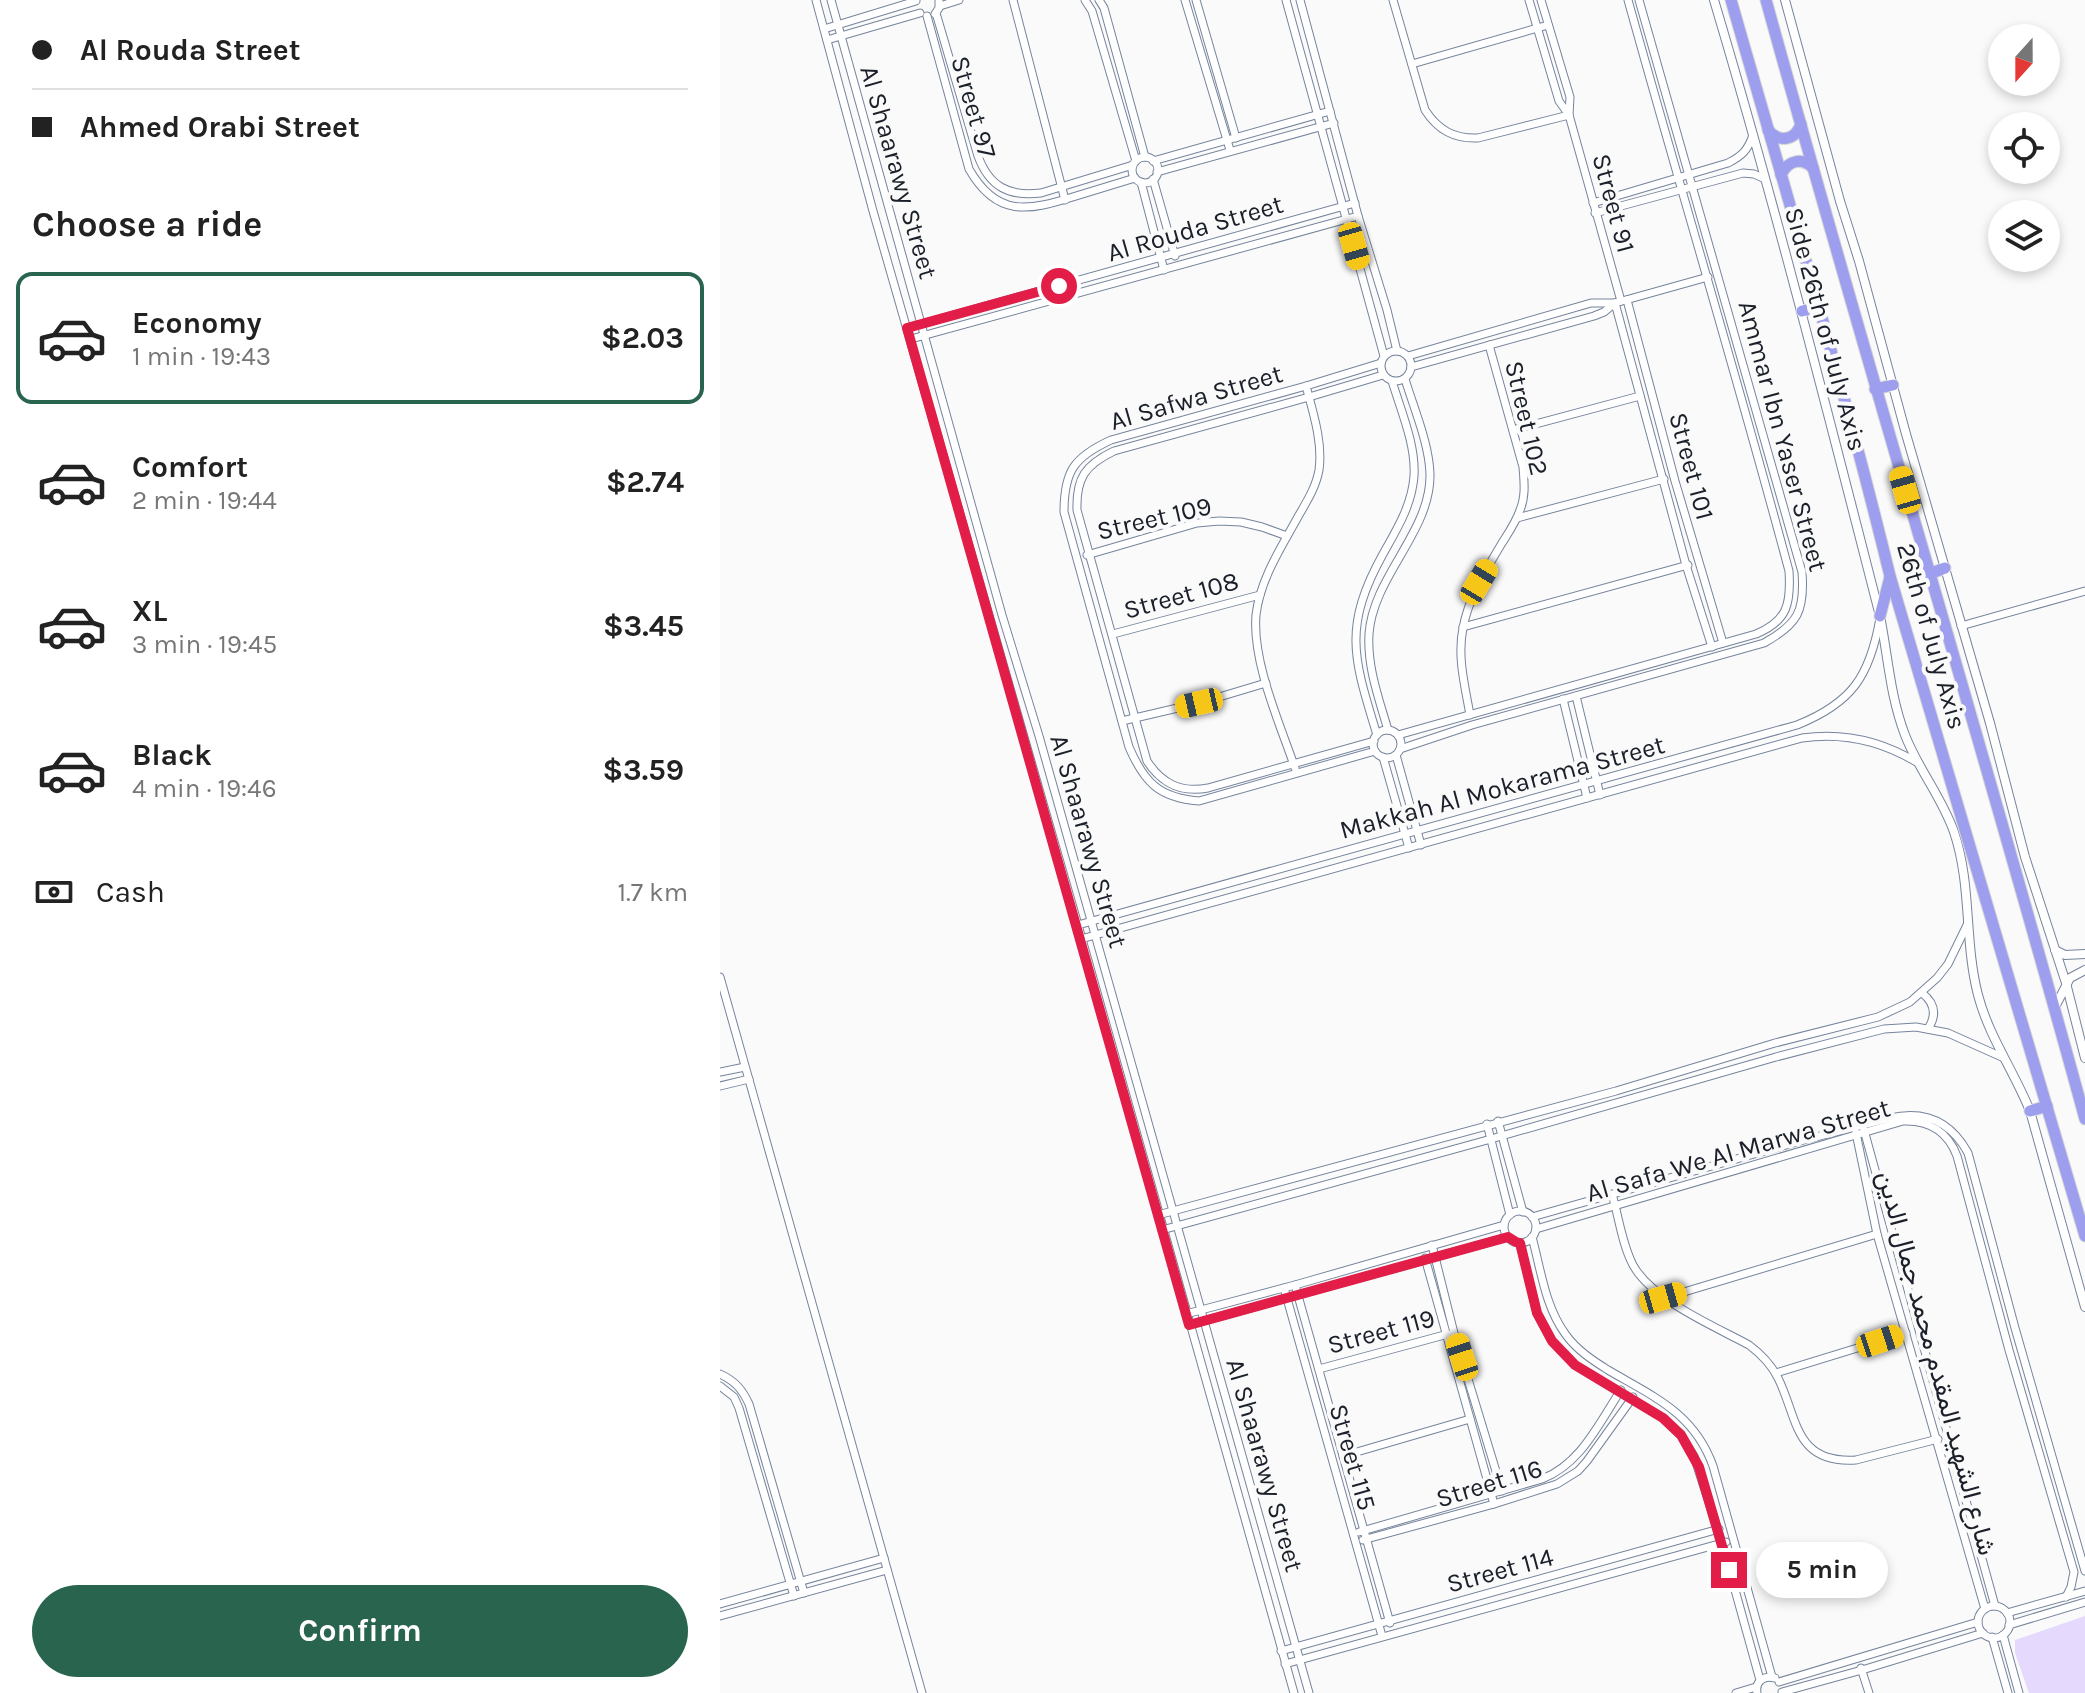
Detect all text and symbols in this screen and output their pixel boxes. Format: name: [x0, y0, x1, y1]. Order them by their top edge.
north arrow: [1988, 24, 2060, 96]
map controls: [1988, 24, 2060, 272]
text: Al Rouda Street: [80, 32, 301, 68]
street label: Street 97: [944, 52, 1003, 162]
street label: Al Shaarawy Street: [853, 62, 944, 283]
text: Ahmed Orabi Street: [80, 109, 360, 145]
button: locate: [1988, 112, 2060, 184]
street label: Street 91: [1585, 150, 1642, 256]
street label: Al Rouda Street: [1104, 189, 1287, 268]
button: layers: [1988, 200, 2060, 272]
text: Choose a ride: [32, 203, 262, 245]
street label: Side 26th of July Axis: [1778, 204, 1873, 454]
car: [1336, 220, 1372, 272]
route start: [1041, 268, 1077, 304]
street label: Ammar Ibn Yaser Street: [1731, 297, 1834, 575]
icon: car: [36, 302, 108, 374]
text: Economy: [132, 305, 262, 341]
text: $2.03: [601, 320, 684, 356]
text: 1 min · 19:43: [132, 341, 271, 372]
street label: Al Safwa Street: [1106, 358, 1286, 437]
street label: Street 102: [1498, 358, 1555, 478]
street label: Street 101: [1662, 409, 1721, 523]
icon: car: [36, 446, 108, 518]
text: Comfort: [132, 449, 248, 485]
text: $2.74: [606, 464, 684, 500]
car: [1887, 464, 1923, 516]
text: 2 min · 19:44: [132, 485, 277, 516]
street label: Street 109: [1094, 490, 1214, 547]
street label: 26th of July Axis: [1890, 539, 1973, 733]
car: [1456, 555, 1502, 609]
street label: Street 108: [1120, 565, 1242, 626]
icon: car: [36, 590, 108, 662]
text: XL: [132, 593, 167, 629]
text: $3.45: [603, 608, 684, 644]
text: 3 min · 19:45: [132, 629, 277, 660]
car: [1173, 686, 1225, 720]
street label: Makkah Al Mokarama Street: [1336, 729, 1668, 846]
street label: Al Shaarawy Street: [1043, 731, 1134, 952]
icon: car: [36, 734, 108, 806]
text: Black: [132, 737, 212, 773]
text: $3.59: [602, 752, 684, 788]
text: 4 min · 19:46: [132, 773, 277, 804]
icon: cash: [32, 870, 76, 914]
text: Cash: [96, 874, 165, 910]
text: 1.7 km: [617, 877, 688, 908]
street label: Al Safa We Al Marwa Street: [1583, 1092, 1894, 1209]
street label: شارع الشهيد المقدم محمد جمال الدين: [1868, 1168, 2003, 1559]
car: [1637, 1280, 1689, 1316]
street label: Street 119: [1324, 1302, 1438, 1361]
car: [1853, 1322, 1907, 1360]
car: [1443, 1330, 1481, 1384]
street label: Al Shaarawy Street: [1219, 1355, 1310, 1576]
street label: Street 115: [1323, 1400, 1382, 1514]
street label: Street 116: [1432, 1453, 1546, 1514]
street label: Street 114: [1443, 1541, 1557, 1600]
callout: 5 min: [1757, 1542, 1889, 1598]
route end: [1711, 1552, 1747, 1588]
text: 5 min: [1786, 1554, 1858, 1585]
button: Confirm: [32, 1585, 688, 1677]

